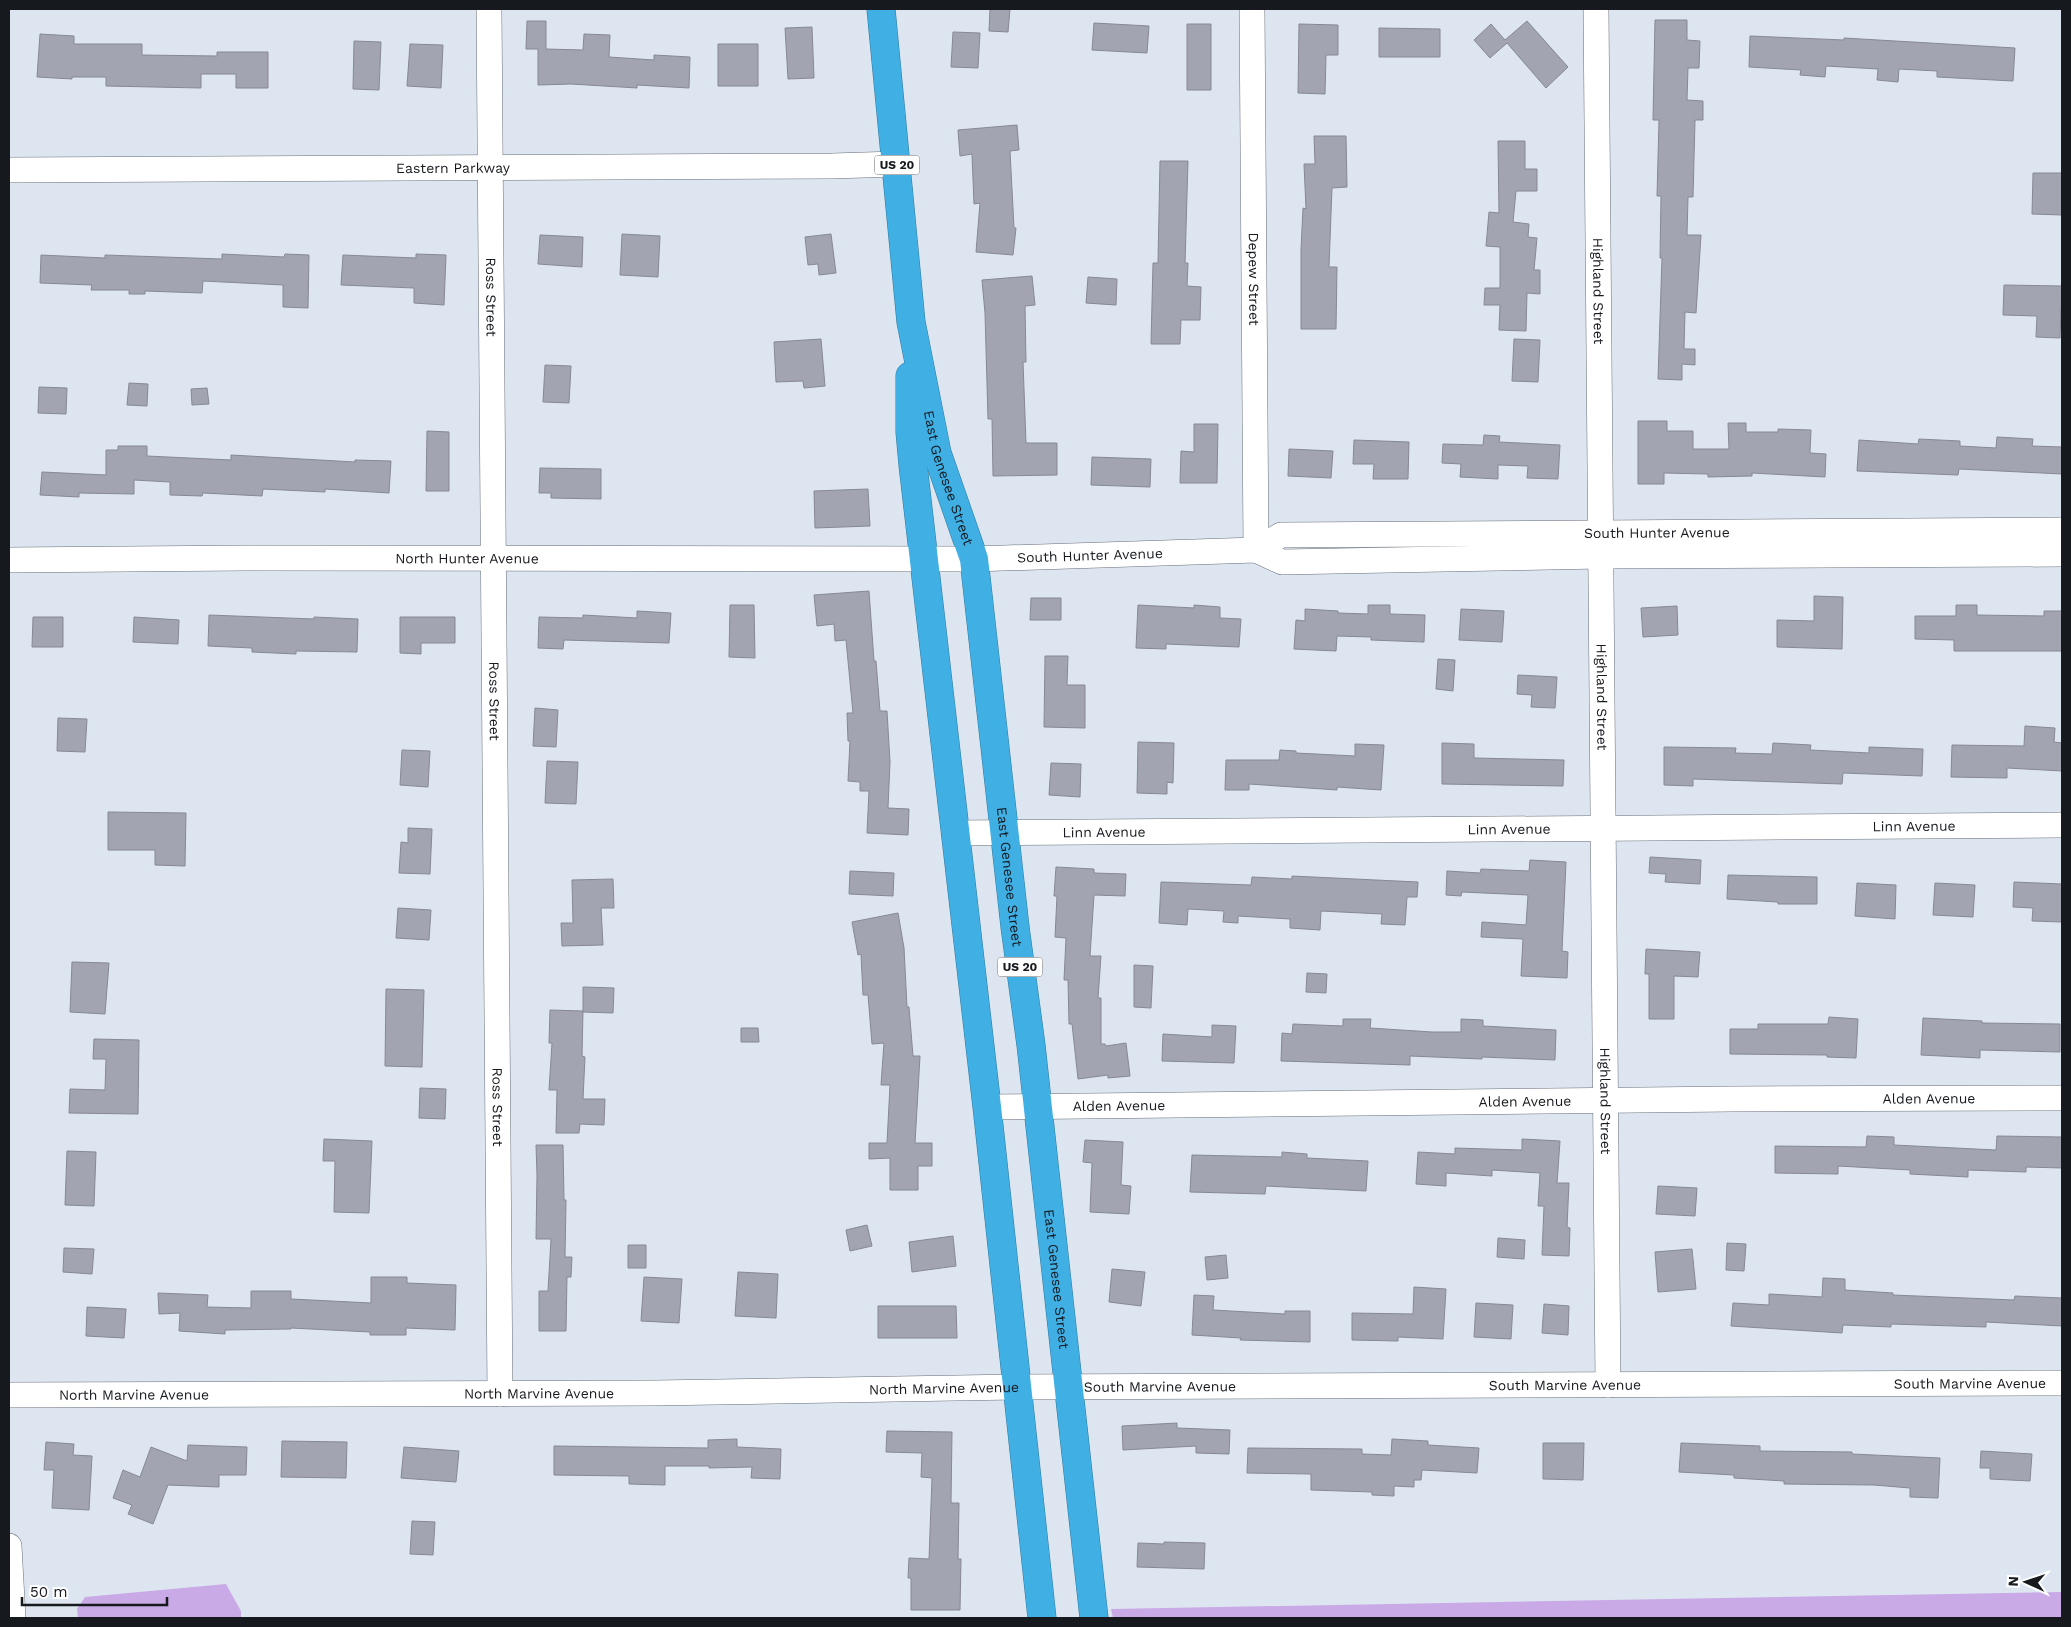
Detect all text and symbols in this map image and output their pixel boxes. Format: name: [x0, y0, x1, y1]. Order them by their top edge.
road number: US 20: [874, 156, 920, 174]
street label: Eastern Parkway: [396, 160, 511, 176]
street label: Depew Street: [1246, 232, 1262, 326]
street label: Highland Street: [1590, 238, 1607, 345]
street label: Ross Street: [483, 257, 500, 337]
street label: East Genesee Street: [921, 409, 977, 548]
street label: South Hunter Avenue: [1584, 524, 1730, 541]
street label: South Hunter Avenue: [1017, 545, 1163, 566]
street label: North Hunter Avenue: [395, 550, 539, 566]
street label: Highland Street: [1594, 644, 1610, 751]
street label: Ross Street: [486, 661, 503, 741]
street label: East Genesee Street: [994, 806, 1026, 948]
street label: Linn Avenue: [1872, 818, 1956, 834]
street label: Linn Avenue: [1467, 821, 1551, 837]
street label: Linn Avenue: [1062, 824, 1146, 840]
road number: US 20: [998, 958, 1042, 976]
street label: Highland Street: [1597, 1047, 1614, 1155]
street label: Ross Street: [489, 1067, 506, 1147]
street label: Alden Avenue: [1883, 1090, 1975, 1107]
street label: Alden Avenue: [1478, 1093, 1571, 1110]
street label: Alden Avenue: [1072, 1097, 1165, 1114]
street label: East Genesee Street: [1041, 1208, 1072, 1350]
street label: South Marvine Avenue: [1894, 1375, 2046, 1392]
street label: South Marvine Avenue: [1489, 1377, 1641, 1393]
street label: South Marvine Avenue: [1084, 1378, 1236, 1395]
street label: North Marvine Avenue: [869, 1379, 1019, 1397]
street label: North Marvine Avenue: [464, 1385, 614, 1402]
street label: North Marvine Avenue: [59, 1386, 209, 1403]
north arrow: [2001, 1557, 2051, 1607]
scale bar: [22, 1574, 168, 1606]
text: N: [2005, 1576, 2021, 1587]
text: 50 m: [30, 1583, 67, 1601]

